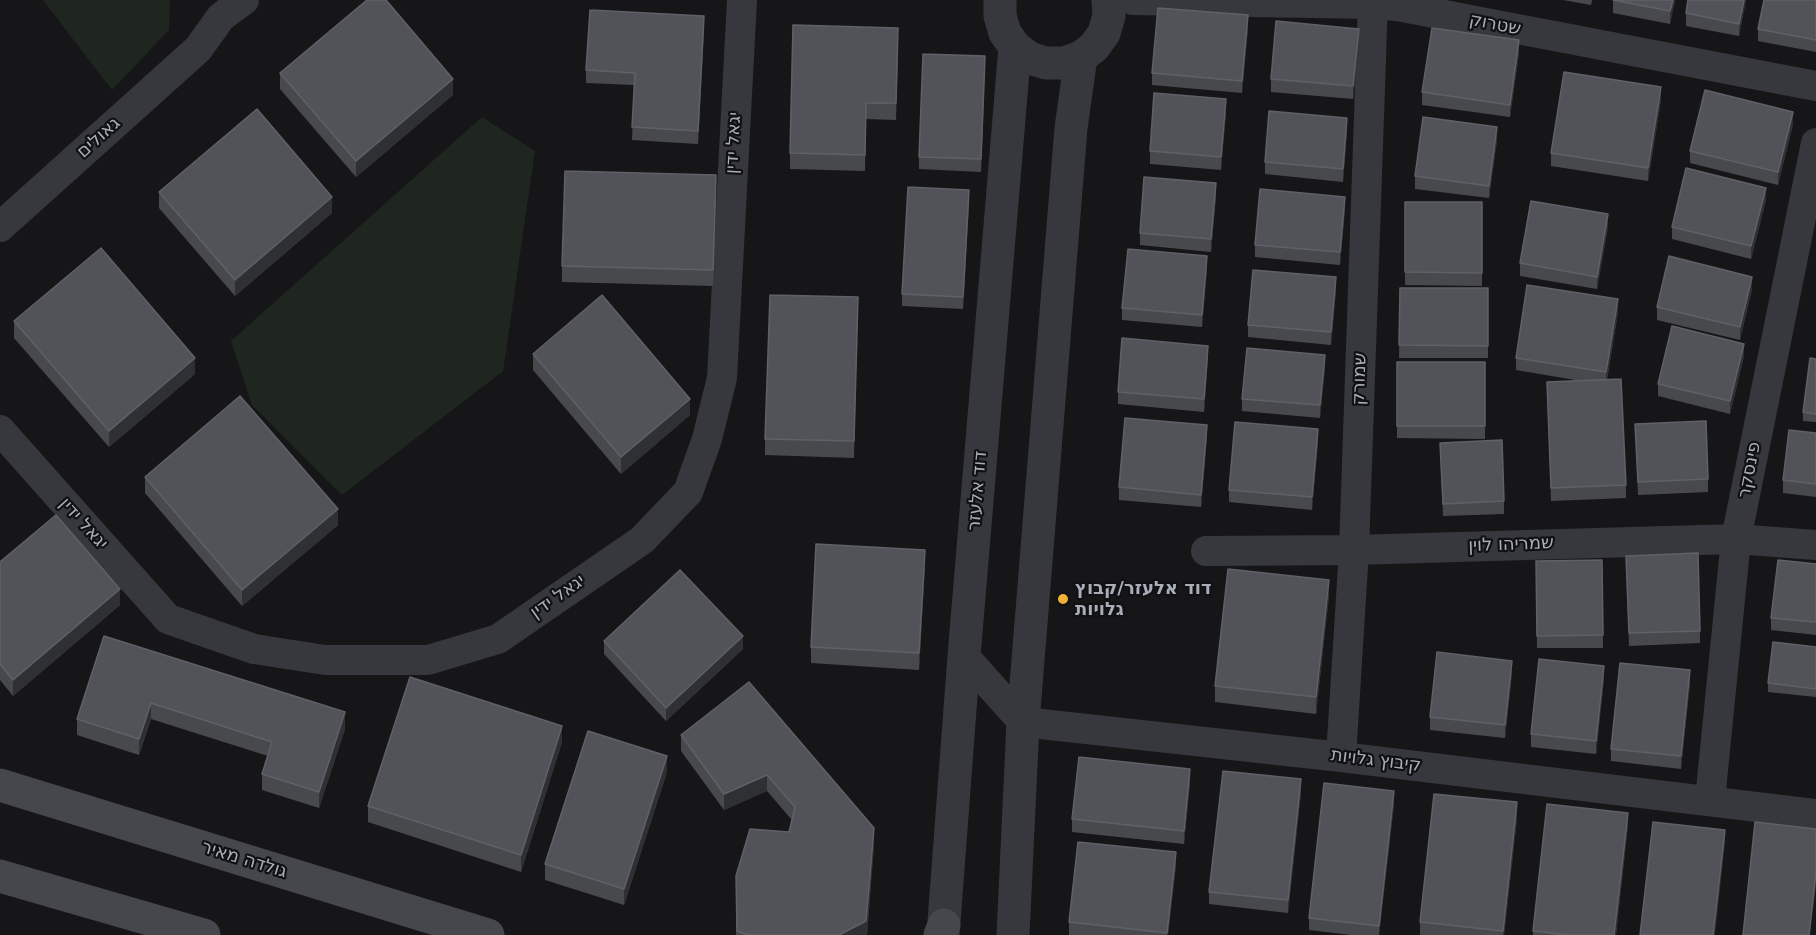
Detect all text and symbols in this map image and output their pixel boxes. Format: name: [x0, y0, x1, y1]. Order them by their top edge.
street label: שטרוק: [1467, 9, 1523, 41]
street label: יגאל ידין: [722, 111, 746, 175]
street label: גאולים: [73, 113, 125, 163]
street label: שמורק: [1348, 352, 1372, 406]
street label: פינסקר: [1734, 440, 1766, 500]
street label: דוד אלעזר: [964, 450, 992, 532]
street label: יגאל ידין: [54, 494, 112, 554]
street label: שמריהו לוין: [1468, 533, 1554, 557]
street label: יגאל ידין: [526, 570, 590, 624]
place label: דוד אלעזר/קבוץ גלויות: [1075, 578, 1212, 620]
marker: דוד אלעזר/קבוץ גלויות: [1056, 592, 1070, 606]
street label: קיבוץ גלויות: [1330, 745, 1422, 777]
street label: גולדה מאיר: [199, 837, 289, 883]

